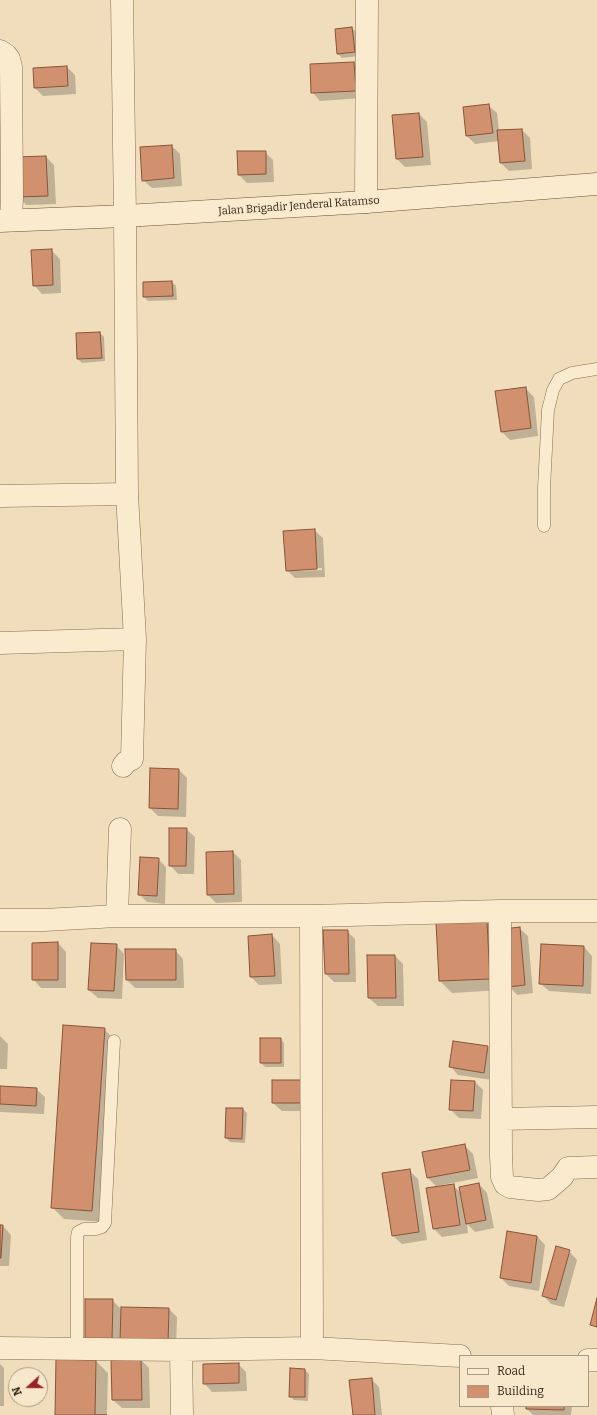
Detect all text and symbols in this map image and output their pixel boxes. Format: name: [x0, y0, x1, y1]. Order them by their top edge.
street label: Jalan Brigadir Jenderal Katamso: [218, 194, 380, 218]
legend: [459, 1355, 589, 1407]
text: Road: [497, 1364, 525, 1378]
north arrow: [8, 1367, 48, 1407]
text: Building: [497, 1384, 544, 1398]
text: N: [10, 1385, 25, 1397]

